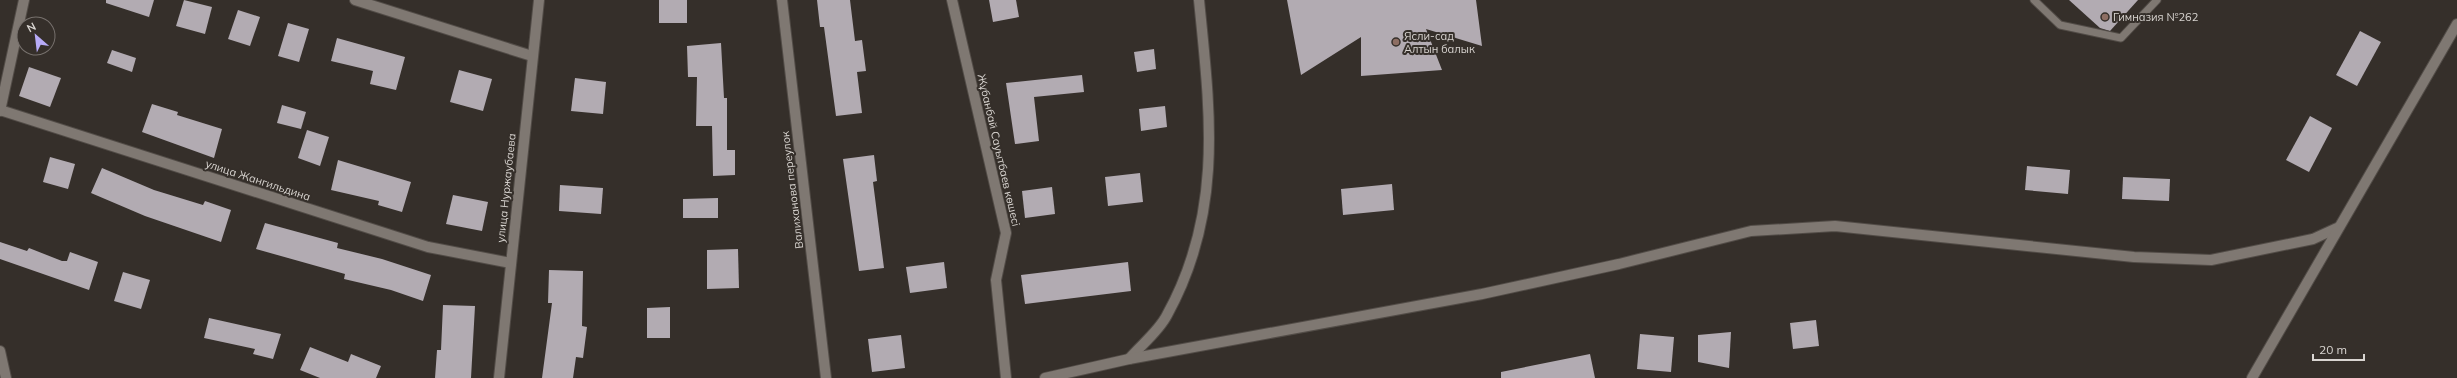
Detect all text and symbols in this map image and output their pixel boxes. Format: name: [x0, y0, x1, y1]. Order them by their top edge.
place label: Гимназия №262: [2113, 10, 2199, 24]
marker: Гимназия №262: [2100, 12, 2110, 22]
north arrow: [16, 16, 56, 56]
text: N: [24, 19, 38, 35]
place label: Ясли-сад Алтын балык: [1404, 29, 1475, 56]
marker: Ясли-сад Алтын балык: [1391, 37, 1401, 47]
street label: Жұбанбай Сауытбаев көшесі: [975, 72, 1023, 228]
street label: Валиханова переулок: [778, 130, 806, 250]
street label: улица Нуржаубаева: [493, 133, 519, 243]
street label: улица Жангильдина: [204, 156, 312, 204]
scale bar: [2313, 336, 2364, 362]
text: 20 m: [2319, 342, 2347, 357]

